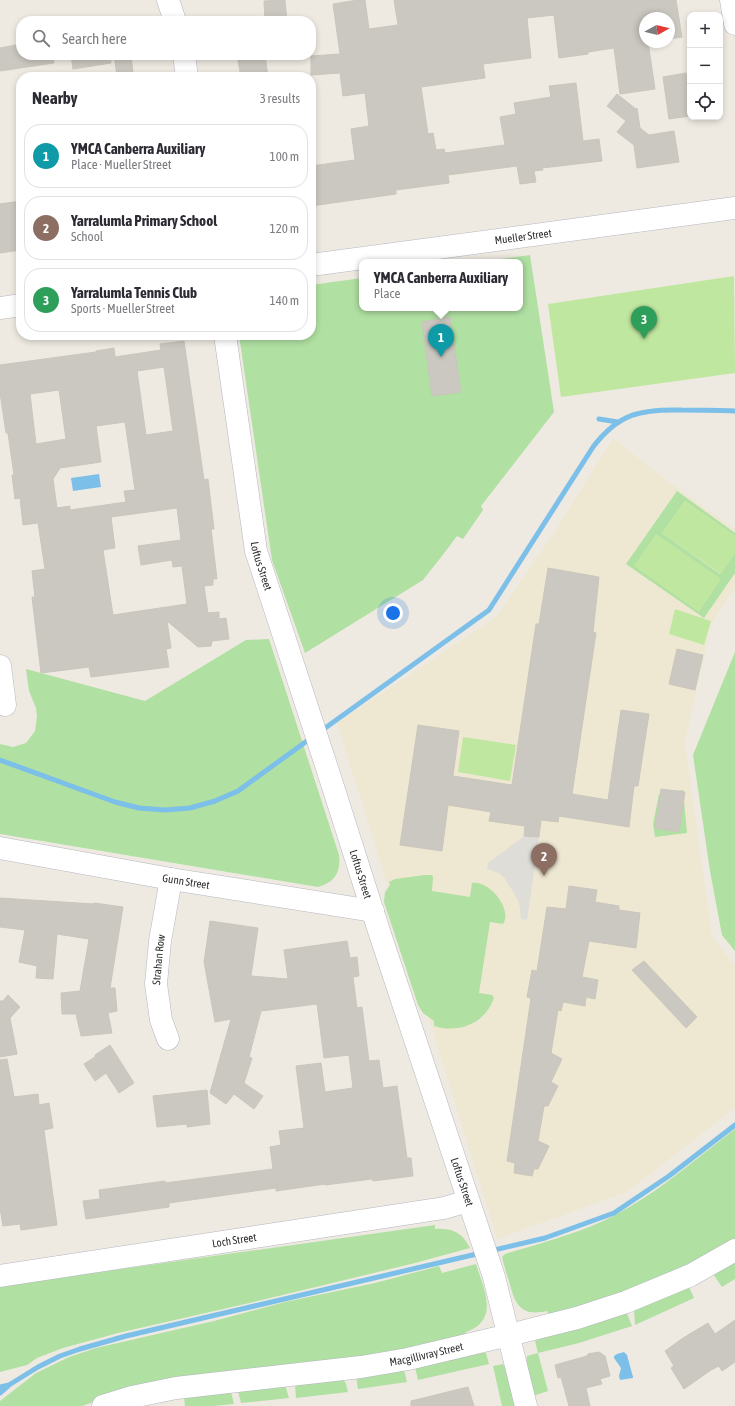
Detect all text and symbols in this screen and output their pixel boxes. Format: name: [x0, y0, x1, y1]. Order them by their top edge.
north arrow: [639, 12, 675, 48]
map controls: [687, 12, 723, 120]
button: +: [687, 12, 723, 48]
search box: [16, 16, 316, 60]
icon: search: [30, 27, 52, 49]
text: Search here: [62, 30, 127, 47]
button: −: [687, 48, 723, 84]
button: locate: [687, 84, 723, 120]
text: Nearby: [32, 88, 78, 108]
text: 3 results: [260, 91, 300, 106]
text: YMCA Canberra Auxiliary: [71, 140, 206, 157]
text: 1: [43, 149, 49, 164]
text: 100 m: [270, 149, 299, 164]
text: Place · Mueller Street: [71, 157, 172, 172]
text: Yarralumla Primary School: [71, 212, 217, 229]
text: 2: [43, 221, 49, 236]
text: 120 m: [270, 221, 299, 236]
street label: Mueller Street: [494, 227, 552, 246]
text: School: [71, 229, 103, 244]
popup: [359, 259, 523, 311]
text: YMCA Canberra Auxiliary: [374, 269, 508, 286]
text: Yarralumla Tennis Club: [71, 284, 197, 301]
text: Place: [374, 286, 400, 301]
text: 3: [43, 293, 49, 308]
text: 140 m: [270, 293, 299, 308]
text: Sports · Mueller Street: [71, 301, 175, 316]
pin: 3: [631, 306, 657, 339]
pin: 1: [428, 324, 454, 357]
street label: Loftus Street: [249, 541, 274, 592]
your location: [383, 603, 403, 623]
pin: 2: [531, 843, 557, 876]
street label: Loftus Street: [347, 848, 374, 900]
street label: Gunn Street: [162, 872, 210, 891]
street label: Strahan Row: [150, 933, 167, 985]
street label: Loftus Street: [449, 1156, 476, 1208]
street label: Loch Street: [211, 1231, 257, 1249]
street label: Macgillivray Street: [389, 1340, 464, 1368]

